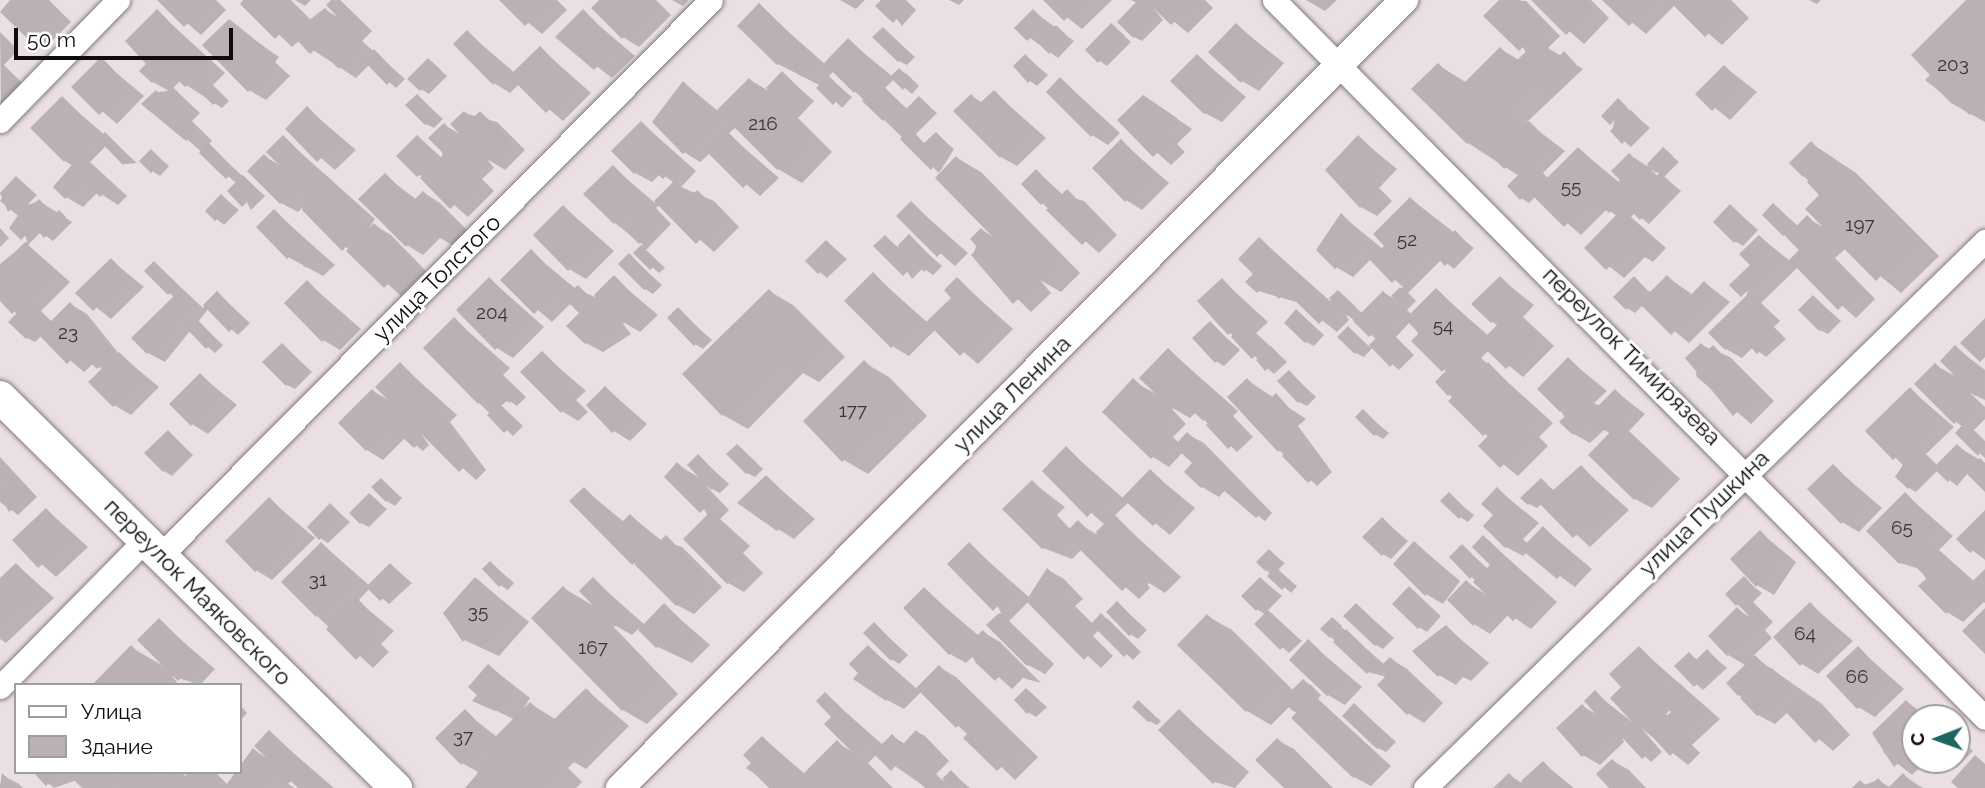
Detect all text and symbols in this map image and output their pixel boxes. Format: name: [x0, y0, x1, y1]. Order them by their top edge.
scale bar: [18, 14, 236, 58]
text: 50 m: [27, 27, 76, 52]
house number: 203: [1937, 54, 1969, 76]
house number: 216: [748, 113, 778, 135]
house number: 55: [1561, 176, 1581, 198]
street label: улица Толстого: [367, 208, 507, 348]
house number: 197: [1845, 214, 1875, 236]
house number: 52: [1397, 229, 1417, 251]
street label: переулок Тимирязева: [1537, 261, 1727, 451]
house number: 204: [476, 302, 508, 324]
house number: 54: [1433, 315, 1453, 337]
house number: 23: [58, 322, 78, 344]
street label: улица Ленина: [948, 330, 1076, 458]
house number: 177: [839, 400, 867, 422]
street label: улица Пушкина: [1633, 444, 1775, 582]
street label: переулок Маяковского: [99, 493, 297, 691]
house number: 65: [1891, 517, 1913, 539]
house number: 31: [309, 569, 327, 591]
house number: 35: [468, 601, 488, 623]
house number: 64: [1794, 623, 1816, 645]
house number: 167: [578, 637, 608, 659]
house number: 66: [1846, 666, 1868, 688]
legend: [14, 683, 242, 774]
text: Улица: [81, 699, 142, 724]
north arrow: [1901, 704, 1971, 774]
house number: 37: [453, 726, 473, 748]
text: С: [1906, 733, 1928, 746]
text: Здание: [81, 734, 153, 759]

